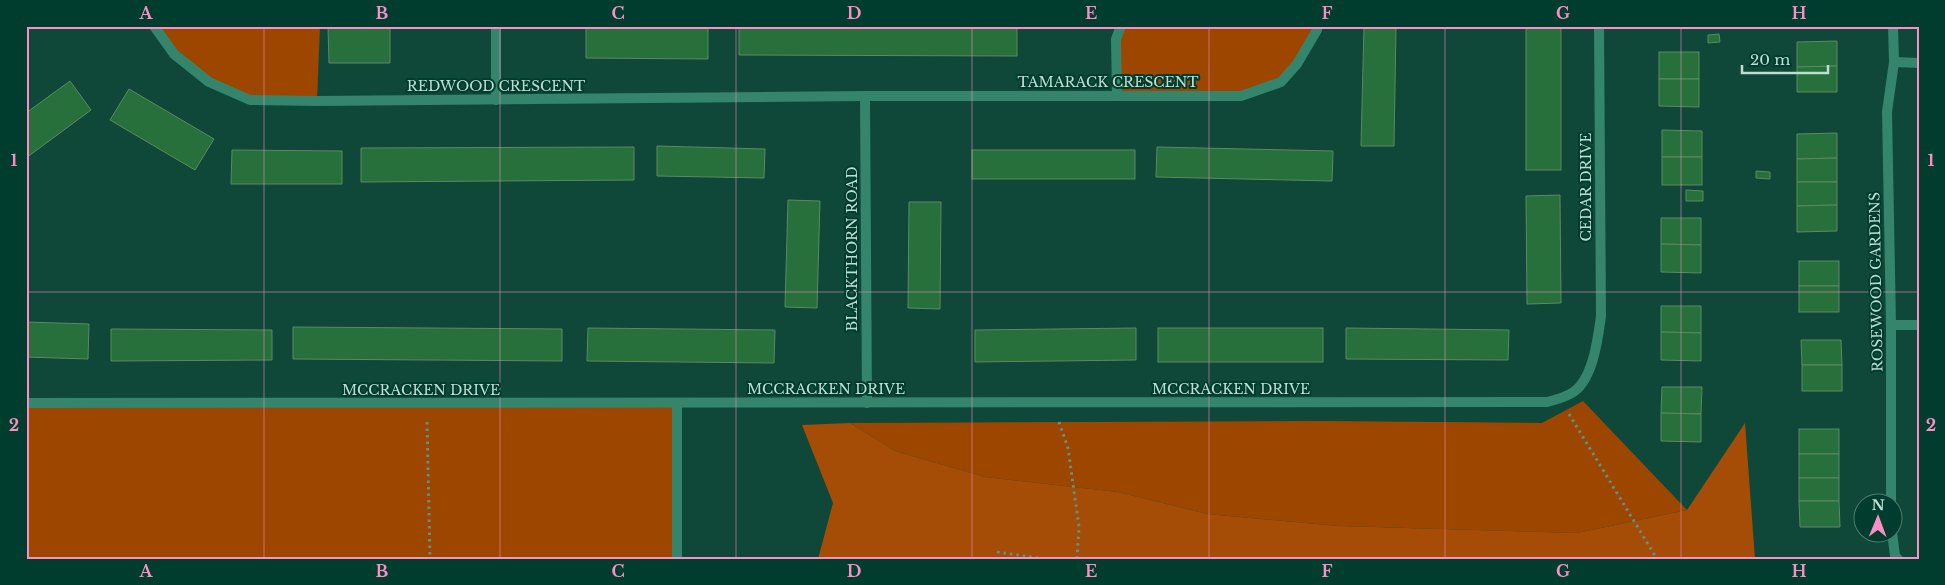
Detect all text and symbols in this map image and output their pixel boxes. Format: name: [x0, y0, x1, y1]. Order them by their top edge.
text: A: [139, 3, 154, 23]
text: B: [376, 3, 389, 23]
text: C: [611, 3, 625, 23]
text: D: [847, 3, 861, 23]
text: E: [1085, 3, 1097, 23]
text: F: [1321, 3, 1333, 23]
text: G: [1556, 3, 1570, 23]
text: H: [1791, 3, 1807, 23]
scale bar: [1742, 42, 1829, 74]
text: 20 m: [1750, 50, 1790, 69]
street label: TAMARACK CRESCENT: [1017, 73, 1199, 91]
street label: REDWOOD CRESCENT: [407, 77, 585, 95]
street label: CEDAR DRIVE: [1577, 133, 1595, 241]
text: 1: [11, 150, 18, 170]
text: 1: [1928, 150, 1935, 170]
street label: BLACKTHORN ROAD: [843, 166, 861, 332]
street label: ROSEWOOD GARDENS: [1865, 192, 1887, 372]
street label: MCCRACKEN DRIVE: [747, 380, 905, 398]
street label: MCCRACKEN DRIVE: [1152, 380, 1310, 398]
street label: MCCRACKEN DRIVE: [342, 381, 500, 399]
text: 2: [9, 415, 19, 435]
text: 2: [1926, 415, 1936, 435]
north arrow: [1852, 492, 1902, 542]
text: N: [1871, 496, 1885, 514]
text: A: [139, 561, 154, 581]
text: B: [376, 561, 389, 581]
text: C: [611, 561, 625, 581]
text: D: [847, 561, 861, 581]
text: E: [1085, 561, 1097, 581]
text: F: [1321, 561, 1333, 581]
text: G: [1556, 561, 1570, 581]
text: H: [1791, 561, 1807, 581]

